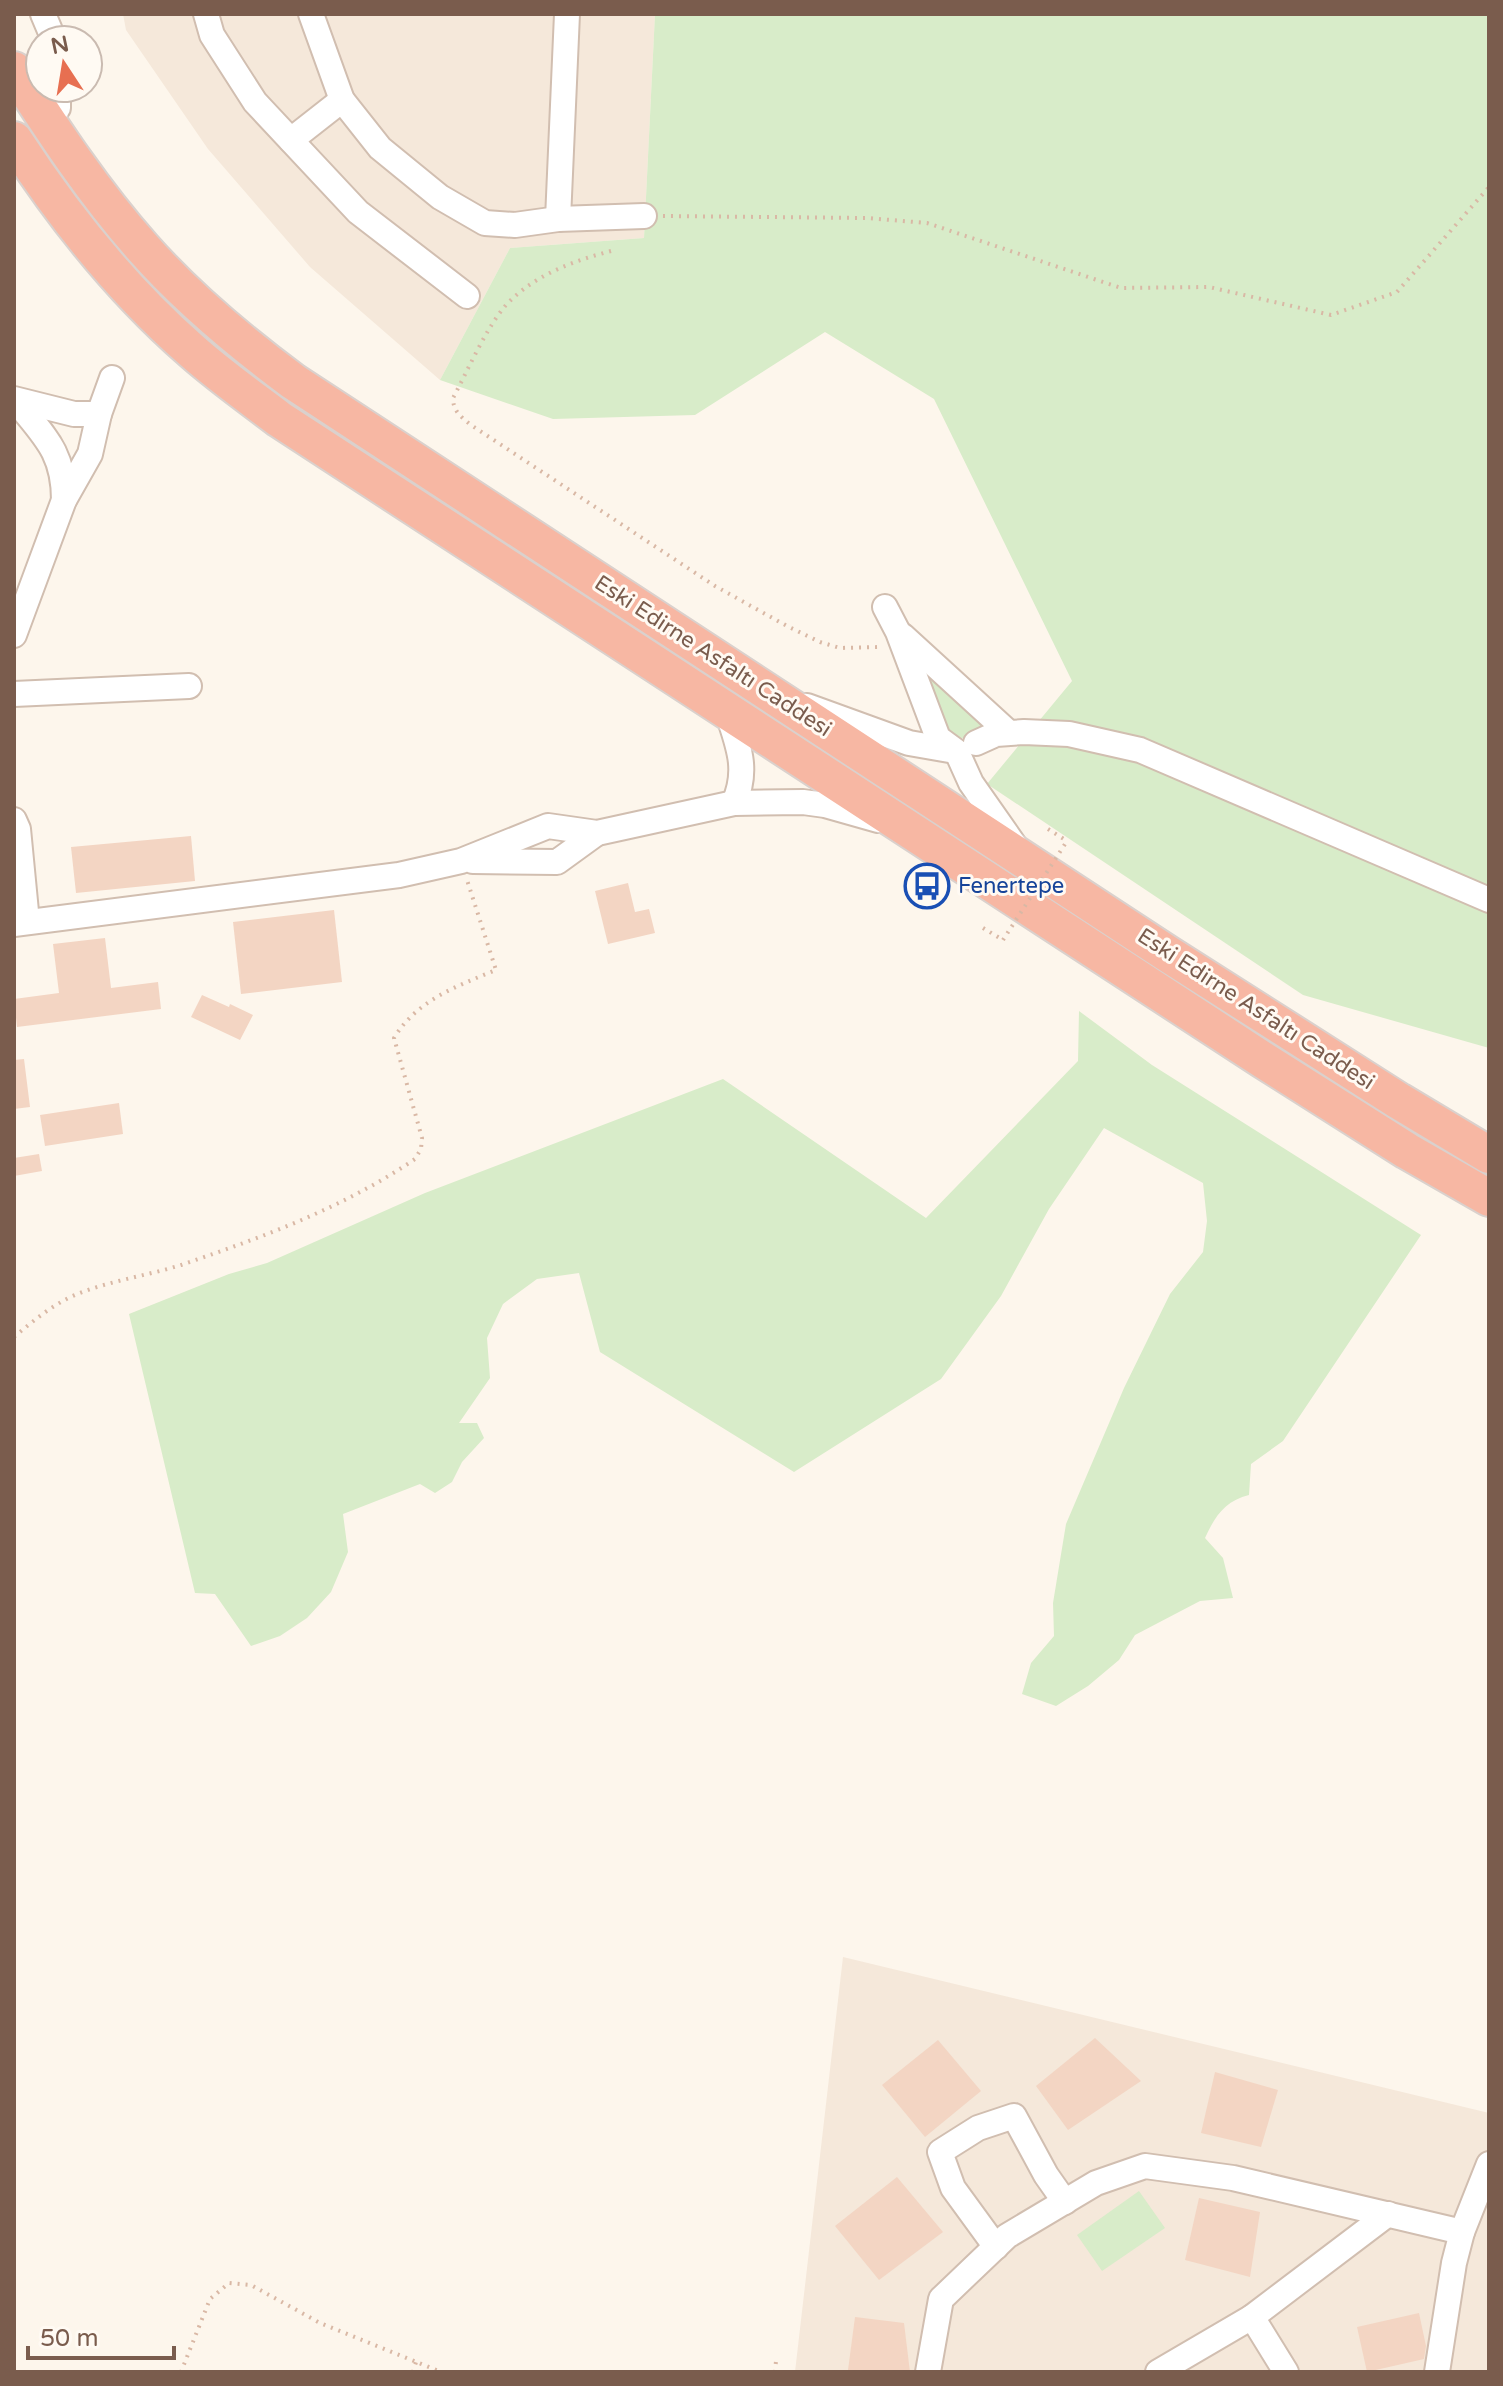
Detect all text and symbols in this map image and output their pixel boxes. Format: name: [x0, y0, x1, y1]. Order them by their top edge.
north arrow: [24, 24, 104, 104]
text: N: [49, 31, 71, 60]
street label: Eski Edirne Asfaltı Caddesi: [590, 570, 836, 742]
bus stop icon: Fenertepe: [903, 862, 951, 910]
place label: Fenertepe: [958, 873, 1064, 899]
street label: Eski Edirne Asfaltı Caddesi: [1133, 923, 1379, 1095]
scale bar: [28, 2310, 174, 2360]
text: 50 m: [40, 2324, 98, 2353]

